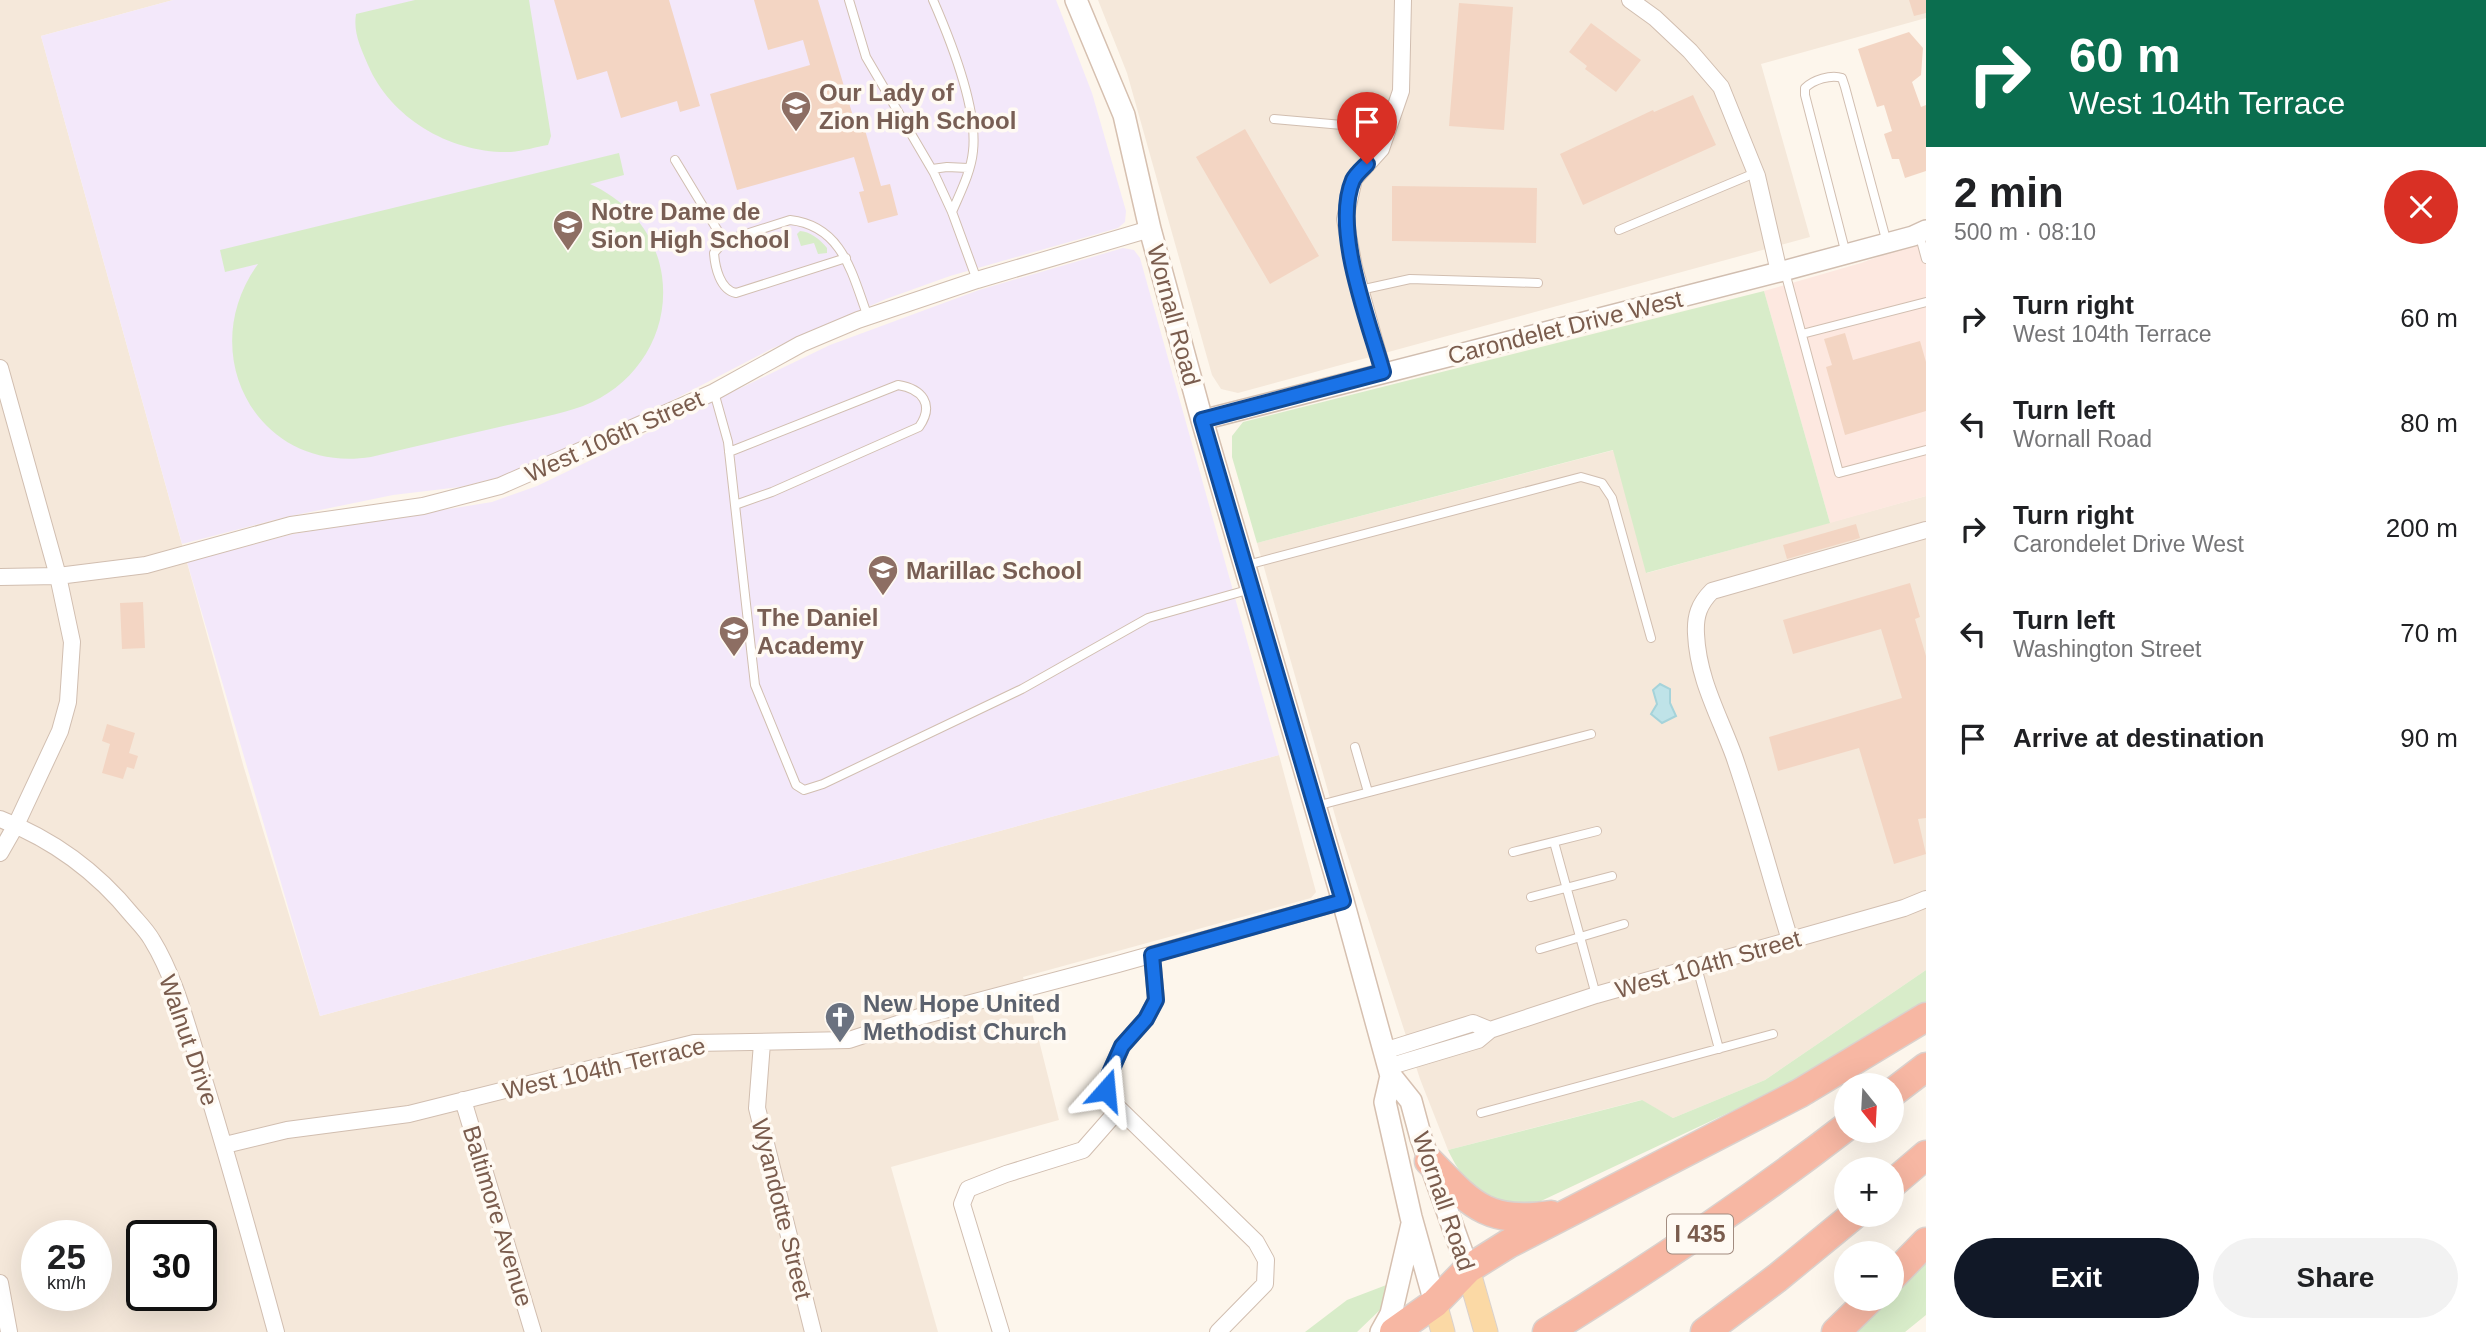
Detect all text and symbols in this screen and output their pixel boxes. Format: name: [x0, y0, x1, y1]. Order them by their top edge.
icon: right: [1954, 28, 2045, 119]
text: 60 m: [2069, 28, 2181, 82]
place label: Our Lady of Zion High School: [819, 79, 1016, 134]
text: West 104th Terrace: [2069, 85, 2345, 121]
school or university icon: Our Lady of Zion High School: [779, 89, 813, 133]
pin: [1337, 92, 1397, 164]
icon: arrive: [1348, 103, 1386, 141]
text: 2 min: [1954, 169, 2064, 216]
button: close: [2384, 170, 2458, 244]
place label: Notre Dame de Sion High School: [591, 198, 790, 253]
school or university icon: Notre Dame de Sion High School: [551, 208, 585, 252]
text: 500 m · 08:10: [1954, 219, 2096, 245]
street label: Wornall Road: [1142, 241, 1206, 389]
street label: Carondelet Drive West: [1445, 285, 1686, 369]
text: Turn right: [2013, 290, 2134, 320]
icon: right: [1954, 300, 1992, 338]
text: 60 m: [2400, 303, 2458, 333]
text: West 104th Terrace: [2013, 321, 2212, 347]
street label: West 106th Street: [521, 385, 707, 487]
text: Turn left: [2013, 395, 2115, 425]
icon: left: [1954, 405, 1992, 443]
text: 80 m: [2400, 408, 2458, 438]
text: Wornall Road: [2013, 426, 2152, 452]
text: Turn right: [2013, 500, 2134, 530]
icon: right: [1954, 510, 1992, 548]
text: 200 m: [2386, 513, 2458, 543]
text: Carondelet Drive West: [2013, 531, 2244, 557]
school or university icon: Marillac School: [866, 553, 900, 597]
place label: Marillac School: [906, 557, 1082, 584]
place label: The Daniel Academy: [757, 604, 878, 659]
text: Turn left: [2013, 605, 2115, 635]
school or university icon: The Daniel Academy: [717, 614, 751, 658]
icon: left: [1954, 615, 1992, 653]
text: 70 m: [2400, 618, 2458, 648]
text: Washington Street: [2013, 636, 2201, 662]
icon: arrive: [1954, 720, 1992, 758]
text: Arrive at destination: [2013, 723, 2264, 753]
text: 90 m: [2400, 723, 2458, 753]
street label: West 104th Street: [1612, 925, 1804, 1003]
street label: Walnut Drive: [154, 971, 224, 1109]
place label: New Hope United Methodist Church: [863, 990, 1067, 1045]
church icon: New Hope United Methodist Church: [823, 1000, 857, 1044]
street label: West 104th Terrace: [500, 1032, 708, 1104]
position arrow: [1069, 1053, 1143, 1127]
north arrow: [1834, 1073, 1904, 1143]
map controls: [1834, 1073, 1904, 1311]
street label: Wyandotte Street: [746, 1116, 818, 1302]
street label: Baltimore Avenue: [458, 1122, 538, 1310]
street label: Wornall Road: [1408, 1128, 1480, 1274]
button: +: [1834, 1157, 1904, 1227]
road number: I 435: [1667, 1214, 1733, 1254]
speed limit sign: 30: [126, 1220, 217, 1311]
text: 25: [47, 1237, 86, 1276]
button: Exit: [1954, 1238, 2199, 1318]
button: Share: [2213, 1238, 2458, 1318]
button: −: [1834, 1241, 1904, 1311]
text: km/h: [47, 1273, 86, 1293]

